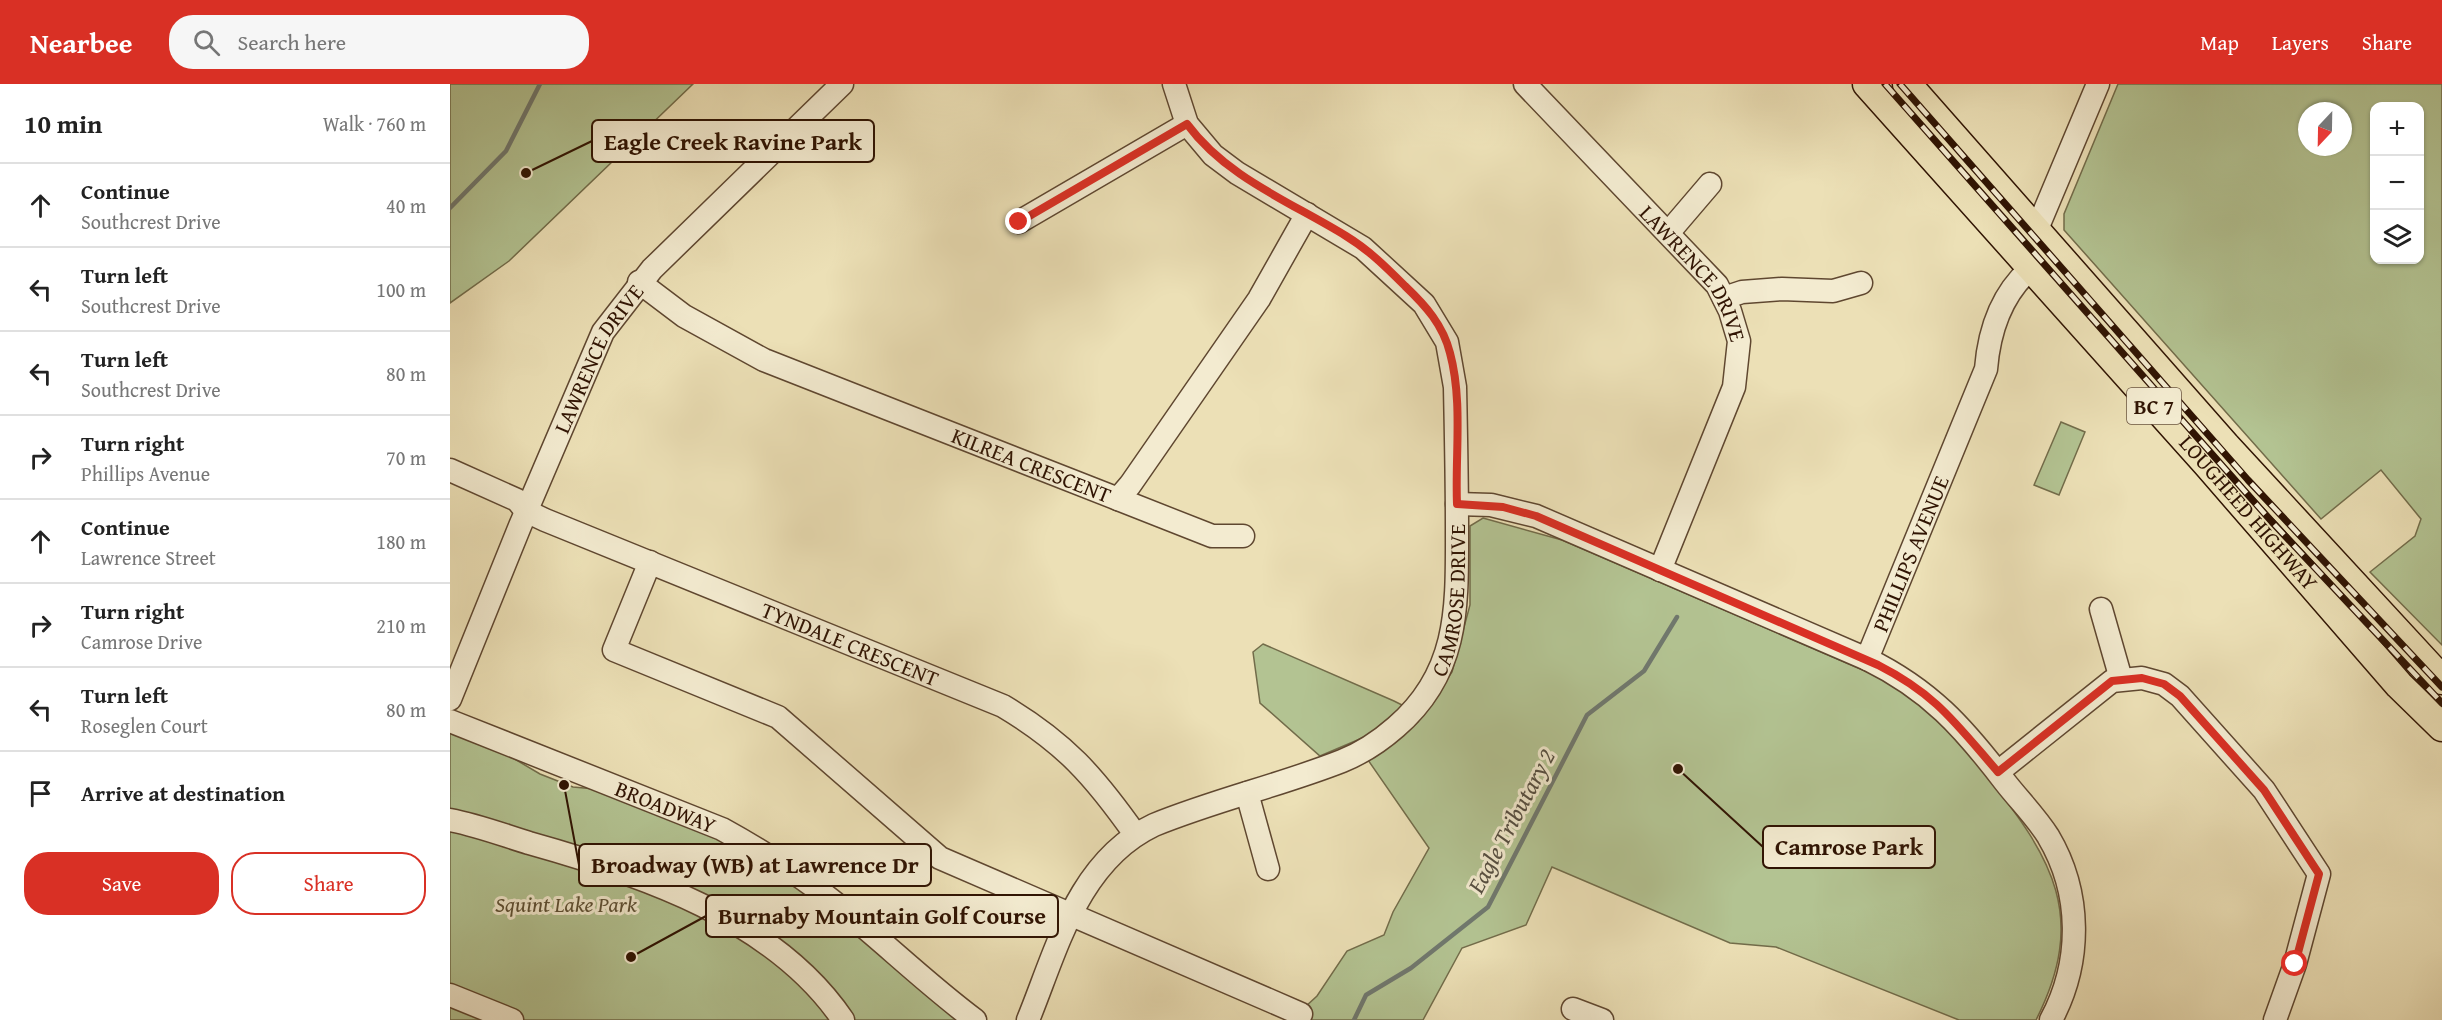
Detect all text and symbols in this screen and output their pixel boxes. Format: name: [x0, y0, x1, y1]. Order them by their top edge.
search box: [169, 15, 589, 69]
text: Nearbee: [30, 22, 133, 63]
icon: search: [190, 26, 223, 59]
text: Search here: [238, 26, 346, 58]
text: Map: [2200, 27, 2239, 58]
text: Layers: [2272, 27, 2329, 58]
text: Share: [2362, 27, 2412, 58]
north arrow: [2298, 102, 2352, 156]
map controls: [2370, 102, 2424, 264]
button: +: [2370, 102, 2424, 156]
text: 10 min: [24, 104, 102, 143]
text: Walk · 760 m: [323, 109, 426, 138]
callout: Eagle Creek Ravine Park: [592, 120, 874, 162]
text: Eagle Creek Ravine Park: [604, 124, 862, 159]
button: −: [2370, 156, 2424, 210]
text: Continue: [81, 175, 170, 207]
icon: ahead: [24, 189, 57, 222]
text: 40 m: [386, 191, 426, 220]
street label: LAWRENCE DRIVE: [1632, 197, 1754, 345]
text: Southcrest Drive: [81, 207, 221, 236]
route end: [1005, 208, 1031, 234]
button: layers: [2370, 210, 2424, 264]
text: Turn left: [81, 259, 168, 291]
icon: left: [24, 273, 57, 306]
text: 100 m: [376, 275, 426, 304]
street label: LAWRENCE DRIVE: [546, 277, 651, 438]
text: Southcrest Drive: [81, 291, 221, 320]
text: Turn left: [81, 343, 168, 375]
icon: left: [24, 357, 57, 390]
text: 80 m: [386, 359, 426, 388]
text: Southcrest Drive: [81, 375, 221, 404]
road number: BC 7: [2127, 388, 2181, 424]
street label: KILREA CRESCENT: [947, 419, 1116, 511]
text: Turn right: [81, 427, 184, 459]
street label: LOUGHEED HIGHWAY: [2172, 428, 2326, 597]
icon: right: [24, 441, 57, 474]
text: 70 m: [386, 443, 426, 472]
text: Phillips Avenue: [81, 459, 210, 488]
street label: PHILLIPS AVENUE: [1864, 471, 1957, 636]
text: Continue: [81, 511, 170, 543]
street label: CAMROSE DRIVE: [1423, 524, 1473, 681]
icon: ahead: [24, 525, 57, 558]
text: 180 m: [376, 527, 426, 556]
text: Lawrence Street: [81, 543, 216, 572]
street label: TYNDALE CRESCENT: [757, 594, 944, 694]
text: Turn right: [81, 595, 184, 627]
icon: right: [24, 609, 57, 642]
text: 210 m: [376, 611, 426, 640]
text: Camrose Drive: [81, 627, 202, 656]
text: Turn left: [81, 679, 168, 711]
icon: left: [24, 693, 57, 726]
text: 80 m: [386, 695, 426, 724]
text: Roseglen Court: [81, 711, 208, 740]
water label: Eagle Tributary 2: [1458, 743, 1564, 900]
street label: BROADWAY: [610, 772, 721, 841]
icon: arrive: [24, 777, 57, 810]
text: Arrive at destination: [81, 777, 285, 809]
callout: Camrose Park: [1763, 826, 1935, 868]
text: Camrose Park: [1775, 829, 1923, 864]
callout: Broadway (WB) at Lawrence Dr: [579, 844, 931, 886]
text: Broadway (WB) at Lawrence Dr: [591, 847, 919, 882]
button: Save: [24, 852, 219, 915]
button: Share: [231, 852, 426, 915]
park label: Squint Lake Park: [495, 888, 638, 920]
callout: Burnaby Mountain Golf Course: [706, 895, 1058, 937]
text: Burnaby Mountain Golf Course: [718, 898, 1046, 933]
route start: [2281, 950, 2307, 976]

